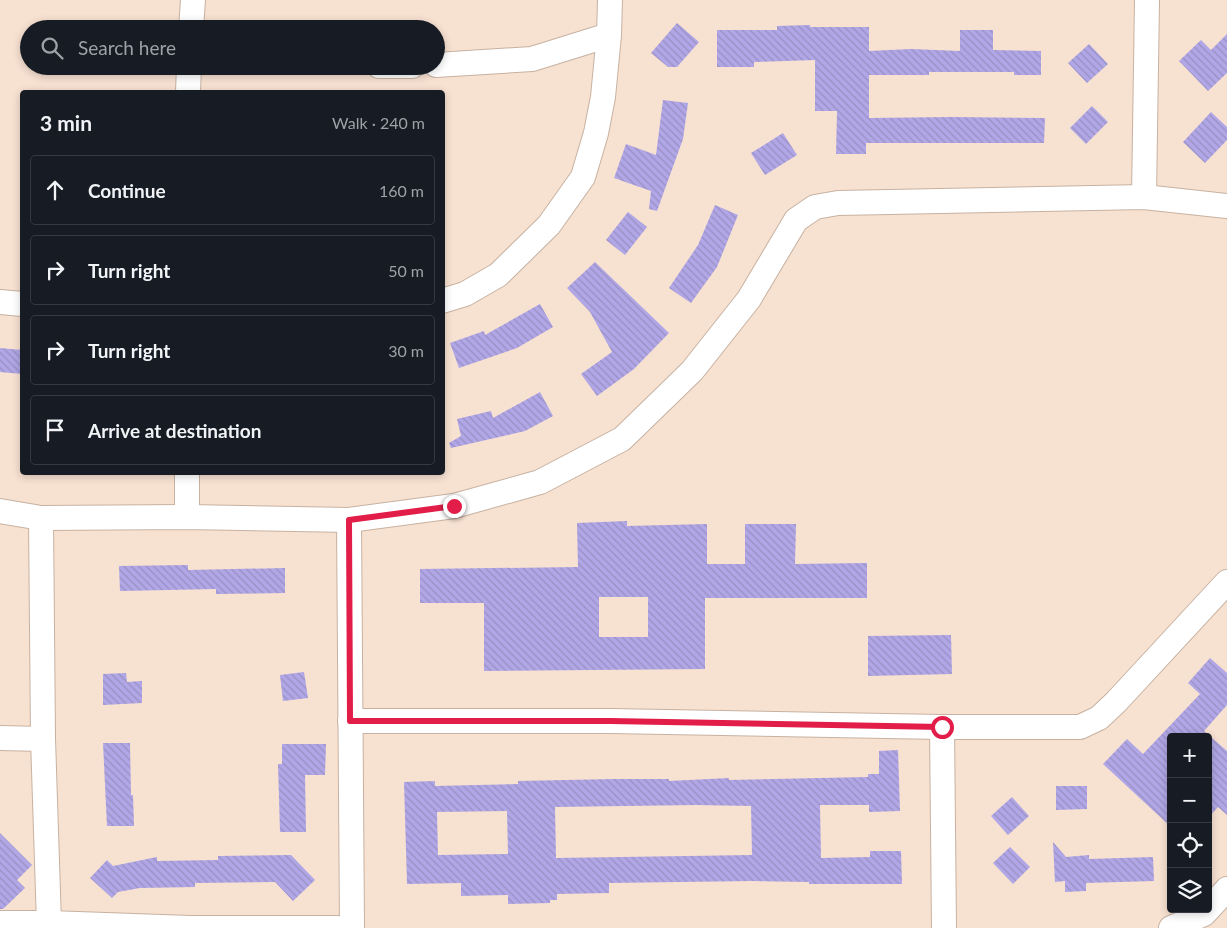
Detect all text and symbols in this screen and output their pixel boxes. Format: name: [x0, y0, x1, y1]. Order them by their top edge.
search box: [20, 20, 445, 75]
icon: search: [38, 34, 66, 62]
text: Search here: [78, 36, 176, 59]
text: 3 min: [40, 110, 92, 135]
text: Walk · 240 m: [332, 113, 425, 132]
icon: ahead: [41, 176, 69, 204]
text: Continue: [88, 179, 166, 202]
text: 160 m: [379, 181, 424, 200]
icon: right: [41, 256, 69, 284]
text: Turn right: [88, 259, 170, 282]
text: 50 m: [388, 261, 424, 280]
icon: right: [41, 336, 69, 364]
text: Turn right: [88, 339, 170, 362]
text: 30 m: [388, 341, 424, 360]
icon: arrive: [41, 416, 69, 444]
text: Arrive at destination: [88, 419, 261, 442]
route end: [443, 495, 466, 518]
route start: [931, 716, 954, 739]
map controls: [1167, 733, 1212, 913]
button: +: [1167, 733, 1212, 778]
button: −: [1167, 778, 1212, 823]
button: locate: [1167, 823, 1212, 868]
button: layers: [1167, 868, 1212, 913]

